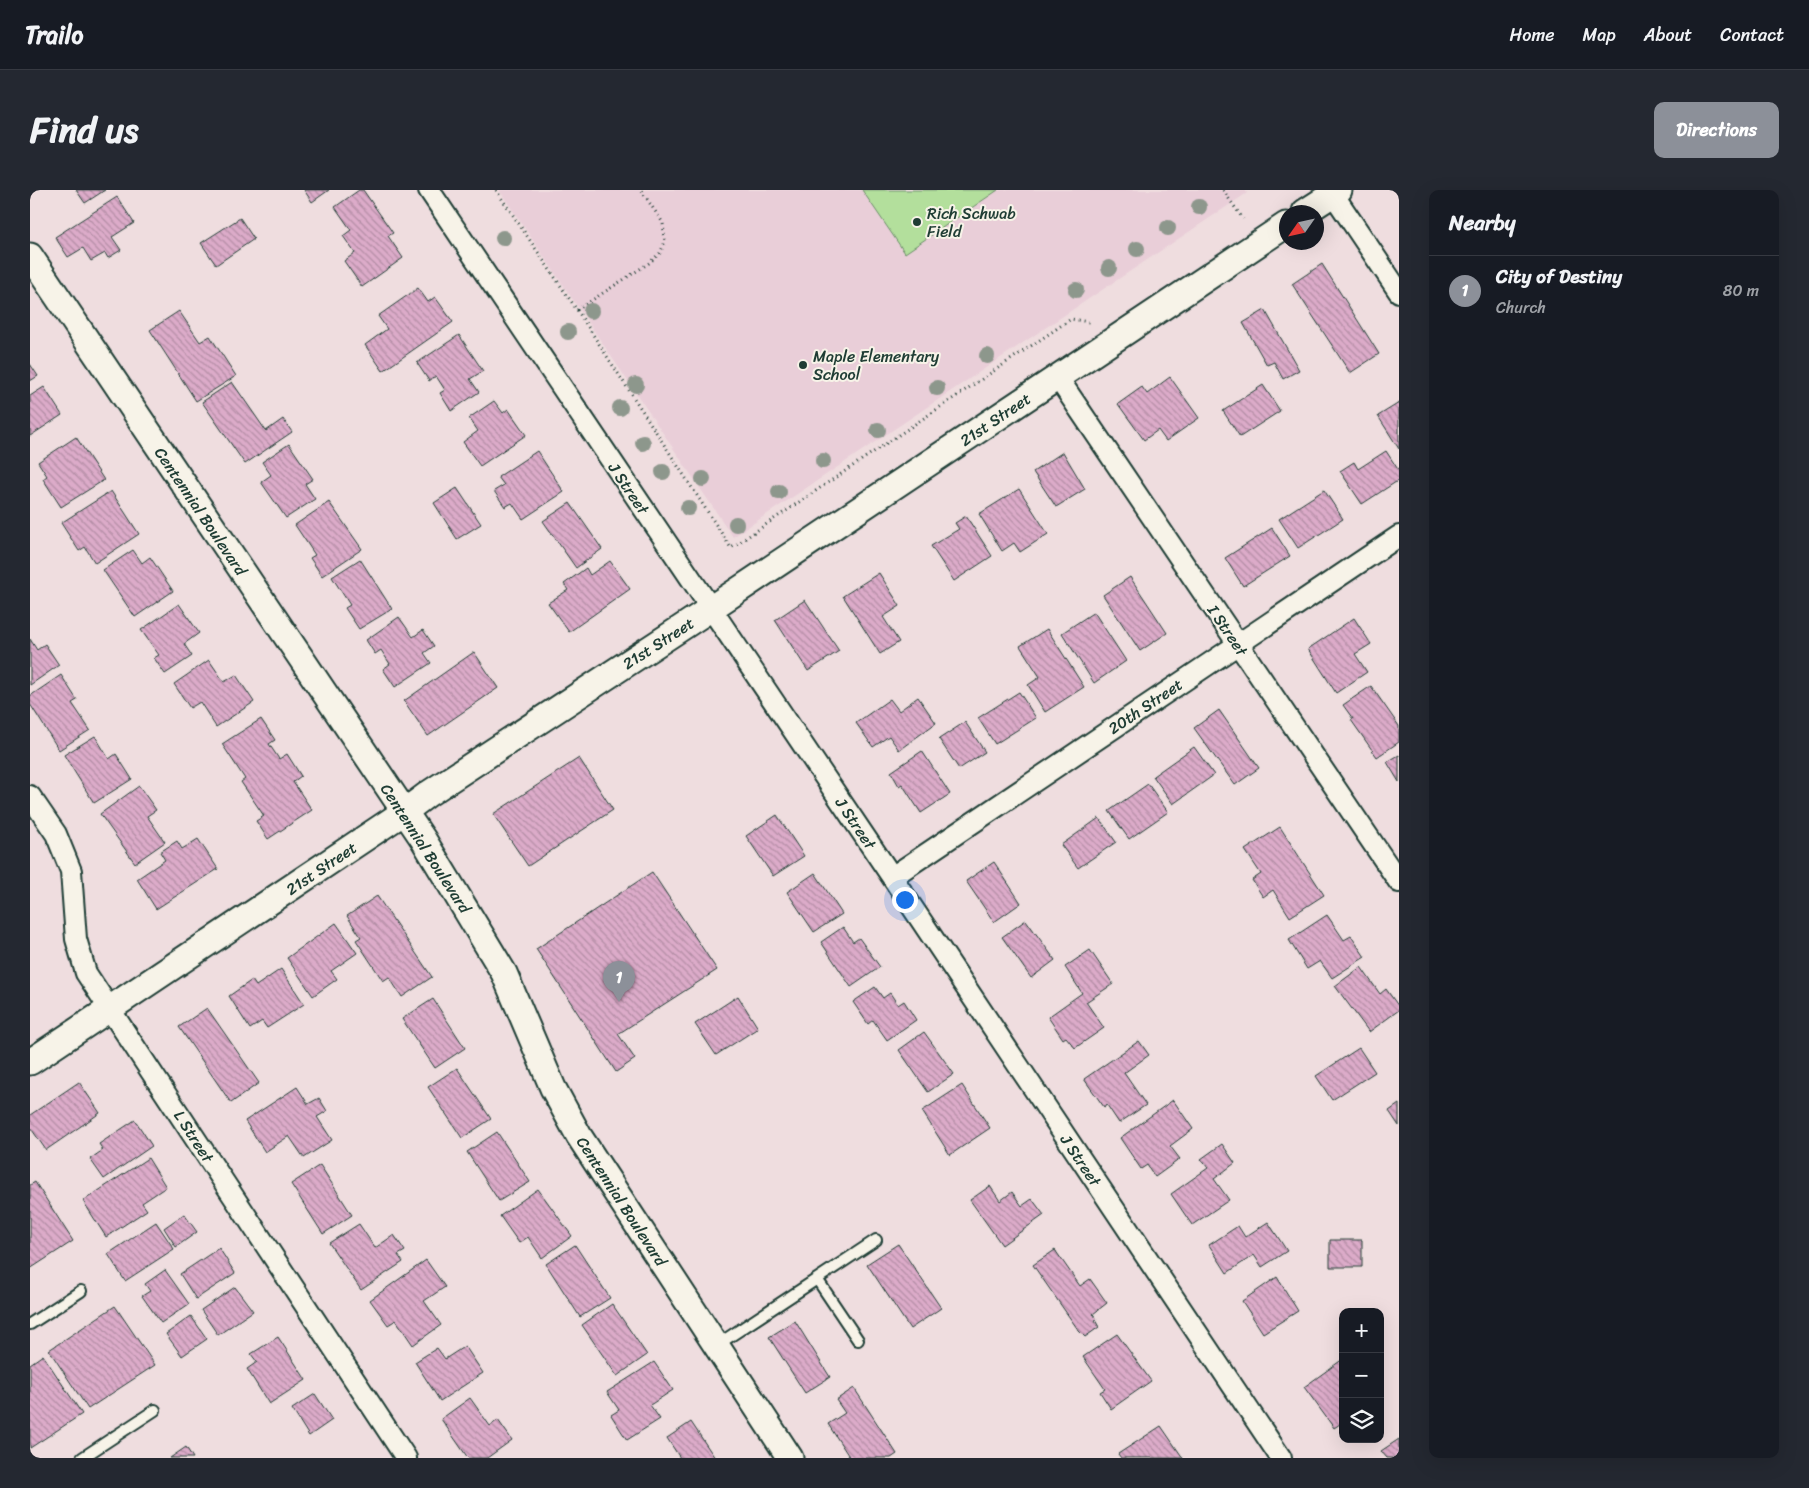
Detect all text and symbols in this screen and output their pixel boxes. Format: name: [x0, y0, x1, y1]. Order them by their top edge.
text: Trailo: [25, 14, 83, 56]
text: Home: [1510, 19, 1555, 51]
text: Map: [1583, 19, 1616, 51]
text: About: [1644, 19, 1692, 51]
text: Contact: [1720, 19, 1784, 51]
text: Find us: [30, 99, 138, 161]
button: Directions: [1654, 102, 1779, 158]
place label: Rich Schwab Field: [927, 199, 1016, 246]
text: Nearby: [1449, 204, 1515, 242]
north arrow: [1279, 205, 1324, 250]
marker: Rich Schwab Field: [911, 216, 923, 228]
text: City of Destiny: [1496, 260, 1622, 293]
text: 1: [1462, 276, 1468, 305]
text: 80 m: [1723, 276, 1759, 305]
text: Church: [1496, 293, 1546, 322]
place label: Maple Elementary School: [813, 342, 940, 389]
marker: Maple Elementary School: [797, 359, 809, 371]
street label: 21st Street: [954, 385, 1037, 454]
street label: Centennial Boulevard: [146, 441, 256, 583]
street label: J Street: [600, 455, 657, 521]
street label: I Street: [1199, 598, 1256, 662]
street label: 21st Street: [616, 609, 700, 678]
street label: 20th Street: [1102, 671, 1189, 742]
street label: Centennial Boulevard: [372, 777, 480, 921]
street label: J Street: [827, 790, 884, 856]
street label: 21st Street: [280, 834, 363, 903]
your location: [892, 887, 918, 913]
pin: 1: [603, 961, 635, 1002]
street label: L Street: [166, 1104, 222, 1169]
street label: J Street: [1052, 1127, 1109, 1193]
street label: Centennial Boulevard: [568, 1130, 676, 1274]
map controls: [1339, 1308, 1384, 1443]
button: +: [1339, 1308, 1384, 1353]
button: −: [1339, 1353, 1384, 1398]
button: layers: [1339, 1398, 1384, 1443]

